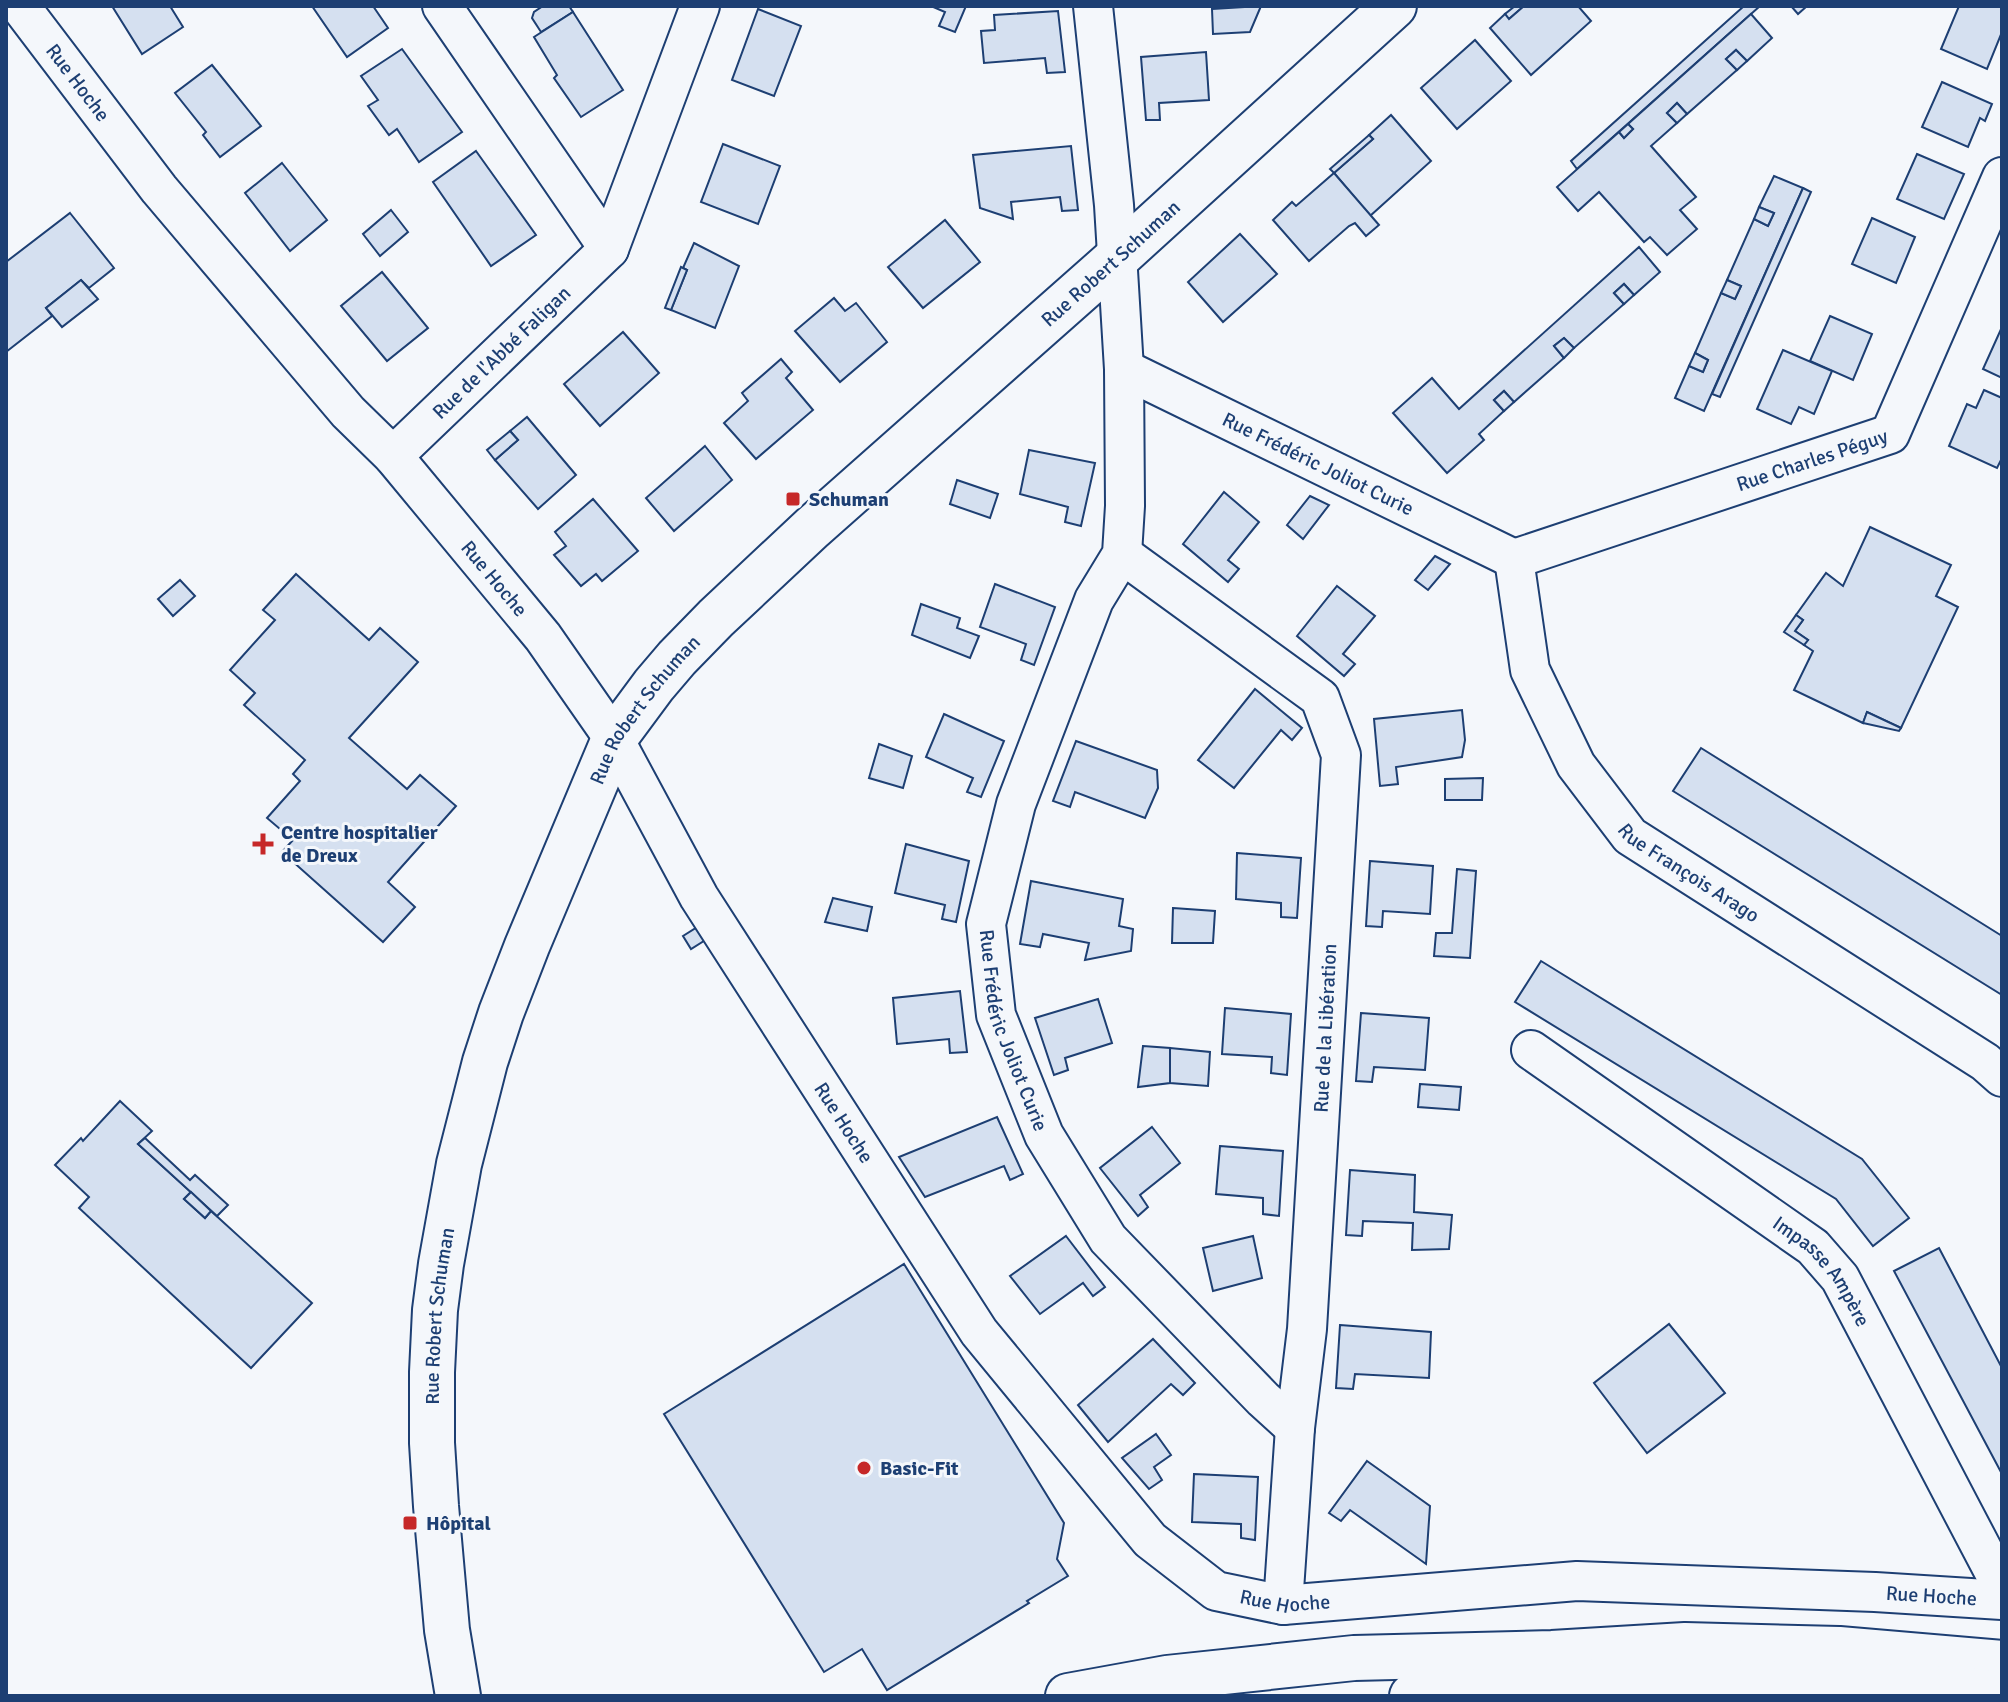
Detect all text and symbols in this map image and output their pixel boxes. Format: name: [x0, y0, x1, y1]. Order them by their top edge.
street label: Rue Hoche: [40, 39, 115, 127]
street label: Rue Robert Schuman: [1036, 195, 1186, 332]
street label: Rue de l'Abbé Faligan: [427, 281, 576, 425]
street label: Rue Frédéric Joliot Curie: [1218, 407, 1418, 521]
street label: Rue Charles Péguy: [1733, 423, 1892, 497]
place label: Schuman: [809, 487, 889, 512]
marker: Schuman: [784, 490, 802, 508]
street label: Rue Hoche: [455, 536, 533, 622]
street label: Rue Robert Schuman: [584, 630, 706, 788]
street label: Rue François Arago: [1612, 818, 1764, 928]
place label: Centre hospitalier de Dreux: [281, 820, 438, 868]
marker: Centre hospitalier de Dreux: [252, 833, 274, 855]
street label: Rue Frédéric Joliot Curie: [974, 928, 1053, 1135]
street label: Rue de la Libération: [1309, 943, 1342, 1113]
street label: Rue Hoche: [809, 1078, 879, 1168]
street label: Impasse Ampère: [1768, 1211, 1875, 1331]
street label: Rue Robert Schuman: [420, 1225, 460, 1405]
place label: Basic-Fit: [880, 1456, 959, 1481]
marker: Basic-Fit: [855, 1459, 873, 1477]
place label: Hôpital: [426, 1511, 491, 1536]
marker: Hôpital: [401, 1514, 419, 1532]
street label: Rue Hoche: [1885, 1581, 1978, 1611]
street label: Rue Hoche: [1237, 1584, 1331, 1619]

